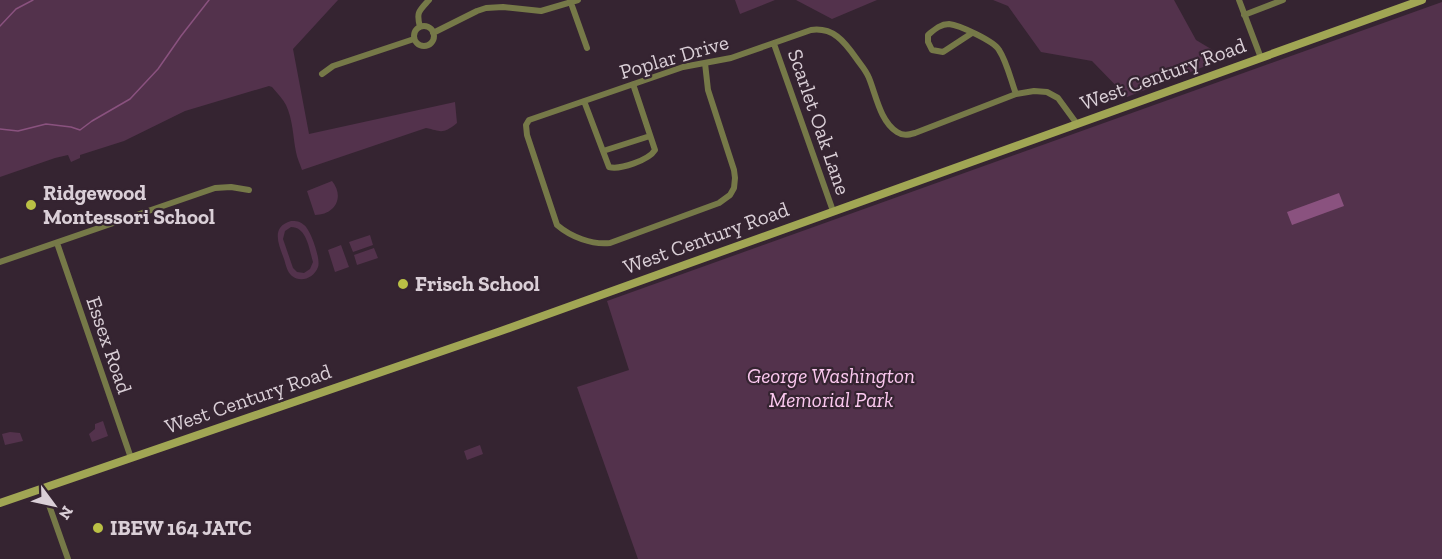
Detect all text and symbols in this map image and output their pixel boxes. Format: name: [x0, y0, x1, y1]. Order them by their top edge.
street label: Poplar Drive: [616, 29, 731, 84]
street label: West Century Road: [1077, 32, 1249, 115]
street label: Scarlet Oak Lane: [783, 46, 856, 198]
place label: Ridgewood Montessori School: [43, 180, 215, 229]
street label: West Century Road: [620, 196, 792, 279]
marker: Ridgewood Montessori School: [24, 198, 38, 212]
place label: Frisch School: [415, 271, 540, 296]
marker: Frisch School: [396, 277, 410, 291]
street label: Essex Road: [81, 293, 138, 397]
street label: West Century Road: [161, 358, 335, 439]
park label: George Washington Memorial Park: [747, 363, 915, 412]
north arrow: [24, 475, 84, 535]
text: N: [55, 503, 77, 523]
place label: IBEW 164 JATC: [110, 515, 252, 540]
marker: IBEW 164 JATC: [91, 521, 105, 535]

